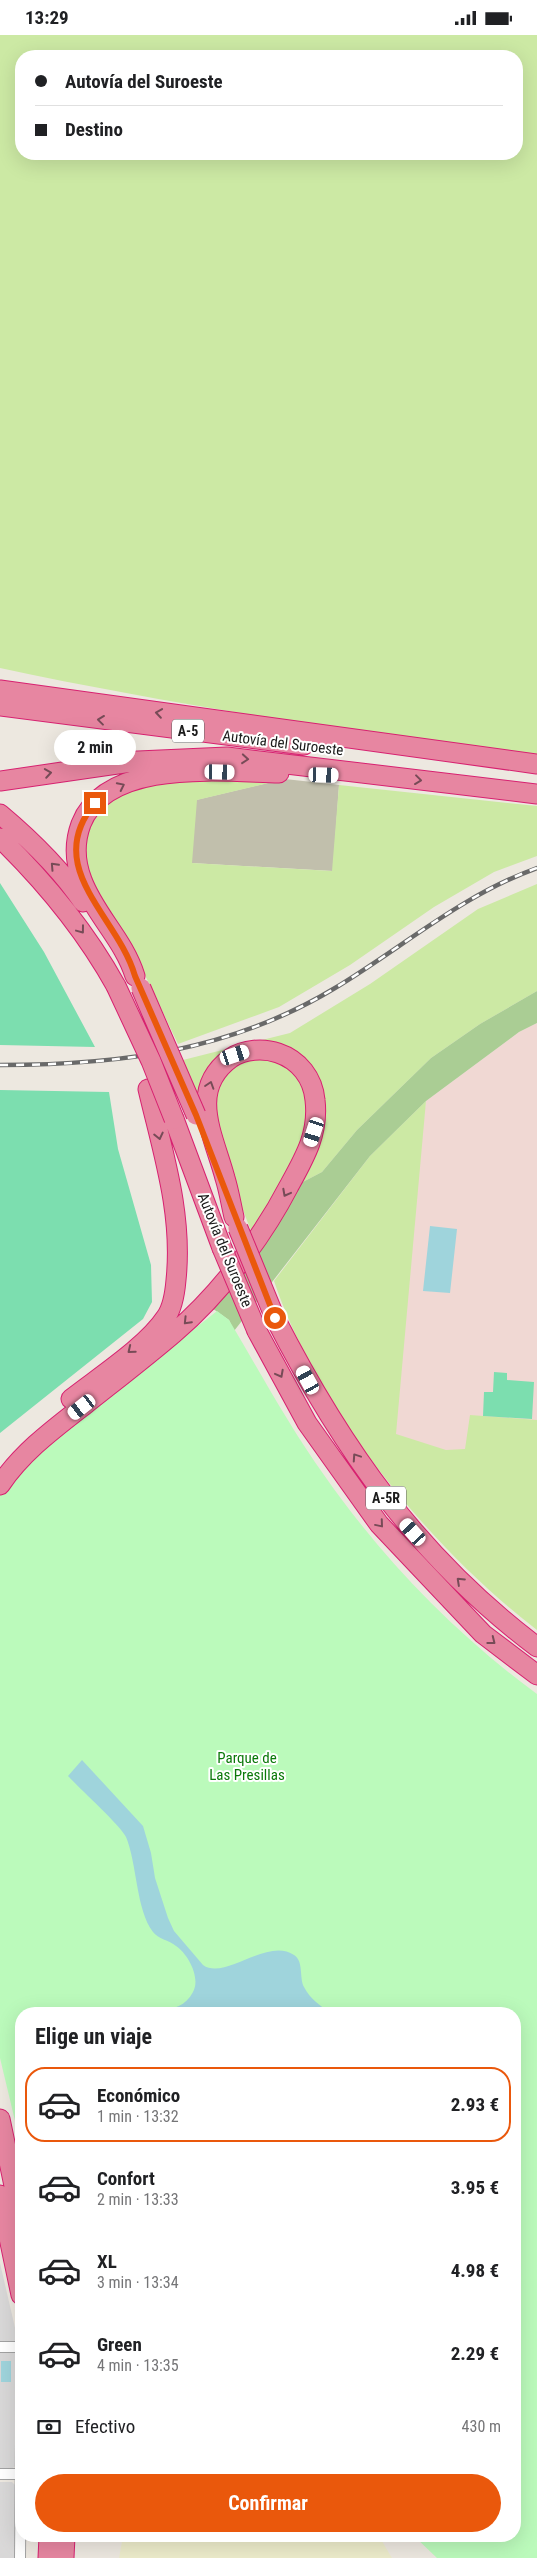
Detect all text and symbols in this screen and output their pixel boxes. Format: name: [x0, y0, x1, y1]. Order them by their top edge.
text: 13:29: [25, 6, 69, 29]
text: Autovía del Suroeste: [65, 70, 223, 93]
text: Destino: [65, 118, 123, 141]
one-way arrow: [155, 708, 163, 719]
one-way arrow: [97, 715, 105, 726]
road number: A-5: [172, 719, 204, 743]
street label: Autovía del Suroeste: [221, 727, 345, 759]
callout: 2 min: [54, 731, 136, 765]
text: 2 min: [77, 738, 113, 757]
one-way arrow: [241, 753, 249, 764]
car: [204, 764, 235, 780]
car: [308, 767, 339, 783]
one-way arrow: [44, 769, 53, 779]
one-way arrow: [414, 774, 422, 785]
one-way arrow: [116, 782, 125, 792]
route end: [84, 792, 106, 814]
one-way arrow: [51, 863, 60, 872]
one-way arrow: [75, 924, 83, 933]
car: [218, 1043, 251, 1067]
one-way arrow: [204, 1081, 214, 1090]
car: [302, 1115, 325, 1149]
one-way arrow: [153, 1132, 164, 1141]
one-way arrow: [282, 1188, 292, 1197]
street label: Autovía del Suroeste: [194, 1190, 256, 1310]
route start: [264, 1307, 286, 1329]
one-way arrow: [184, 1315, 193, 1324]
one-way arrow: [128, 1345, 137, 1353]
car: [294, 1363, 321, 1397]
one-way arrow: [274, 1369, 284, 1378]
car: [65, 1392, 98, 1422]
one-way arrow: [353, 1453, 362, 1463]
road number: A-5R: [366, 1487, 406, 1510]
car: [397, 1516, 428, 1548]
one-way arrow: [374, 1518, 382, 1527]
one-way arrow: [457, 1578, 466, 1587]
one-way arrow: [486, 1635, 495, 1643]
park label: Parque de Las Presillas: [209, 1749, 285, 1784]
text: Elige un viaje: [35, 2024, 152, 2049]
icon: car: [37, 2082, 82, 2127]
text: Económico: [97, 2084, 180, 2107]
text: 2.93 €: [451, 2093, 499, 2116]
text: 1 min · 13:32: [97, 2107, 179, 2126]
icon: car: [37, 2165, 82, 2210]
text: Confort: [97, 2167, 155, 2190]
text: 3.95 €: [451, 2176, 499, 2199]
text: 2 min · 13:33: [97, 2190, 179, 2209]
icon: car: [37, 2248, 82, 2293]
text: XL: [97, 2250, 117, 2273]
text: 4.98 €: [451, 2259, 499, 2282]
text: 3 min · 13:34: [97, 2273, 179, 2292]
icon: car: [37, 2331, 82, 2376]
text: Green: [97, 2333, 142, 2356]
text: 2.29 €: [451, 2342, 499, 2365]
text: 4 min · 13:35: [97, 2356, 179, 2375]
icon: cash: [35, 2413, 63, 2441]
text: Efectivo: [75, 2415, 135, 2438]
text: 430 m: [462, 2417, 501, 2436]
button: Confirmar: [35, 2474, 501, 2532]

